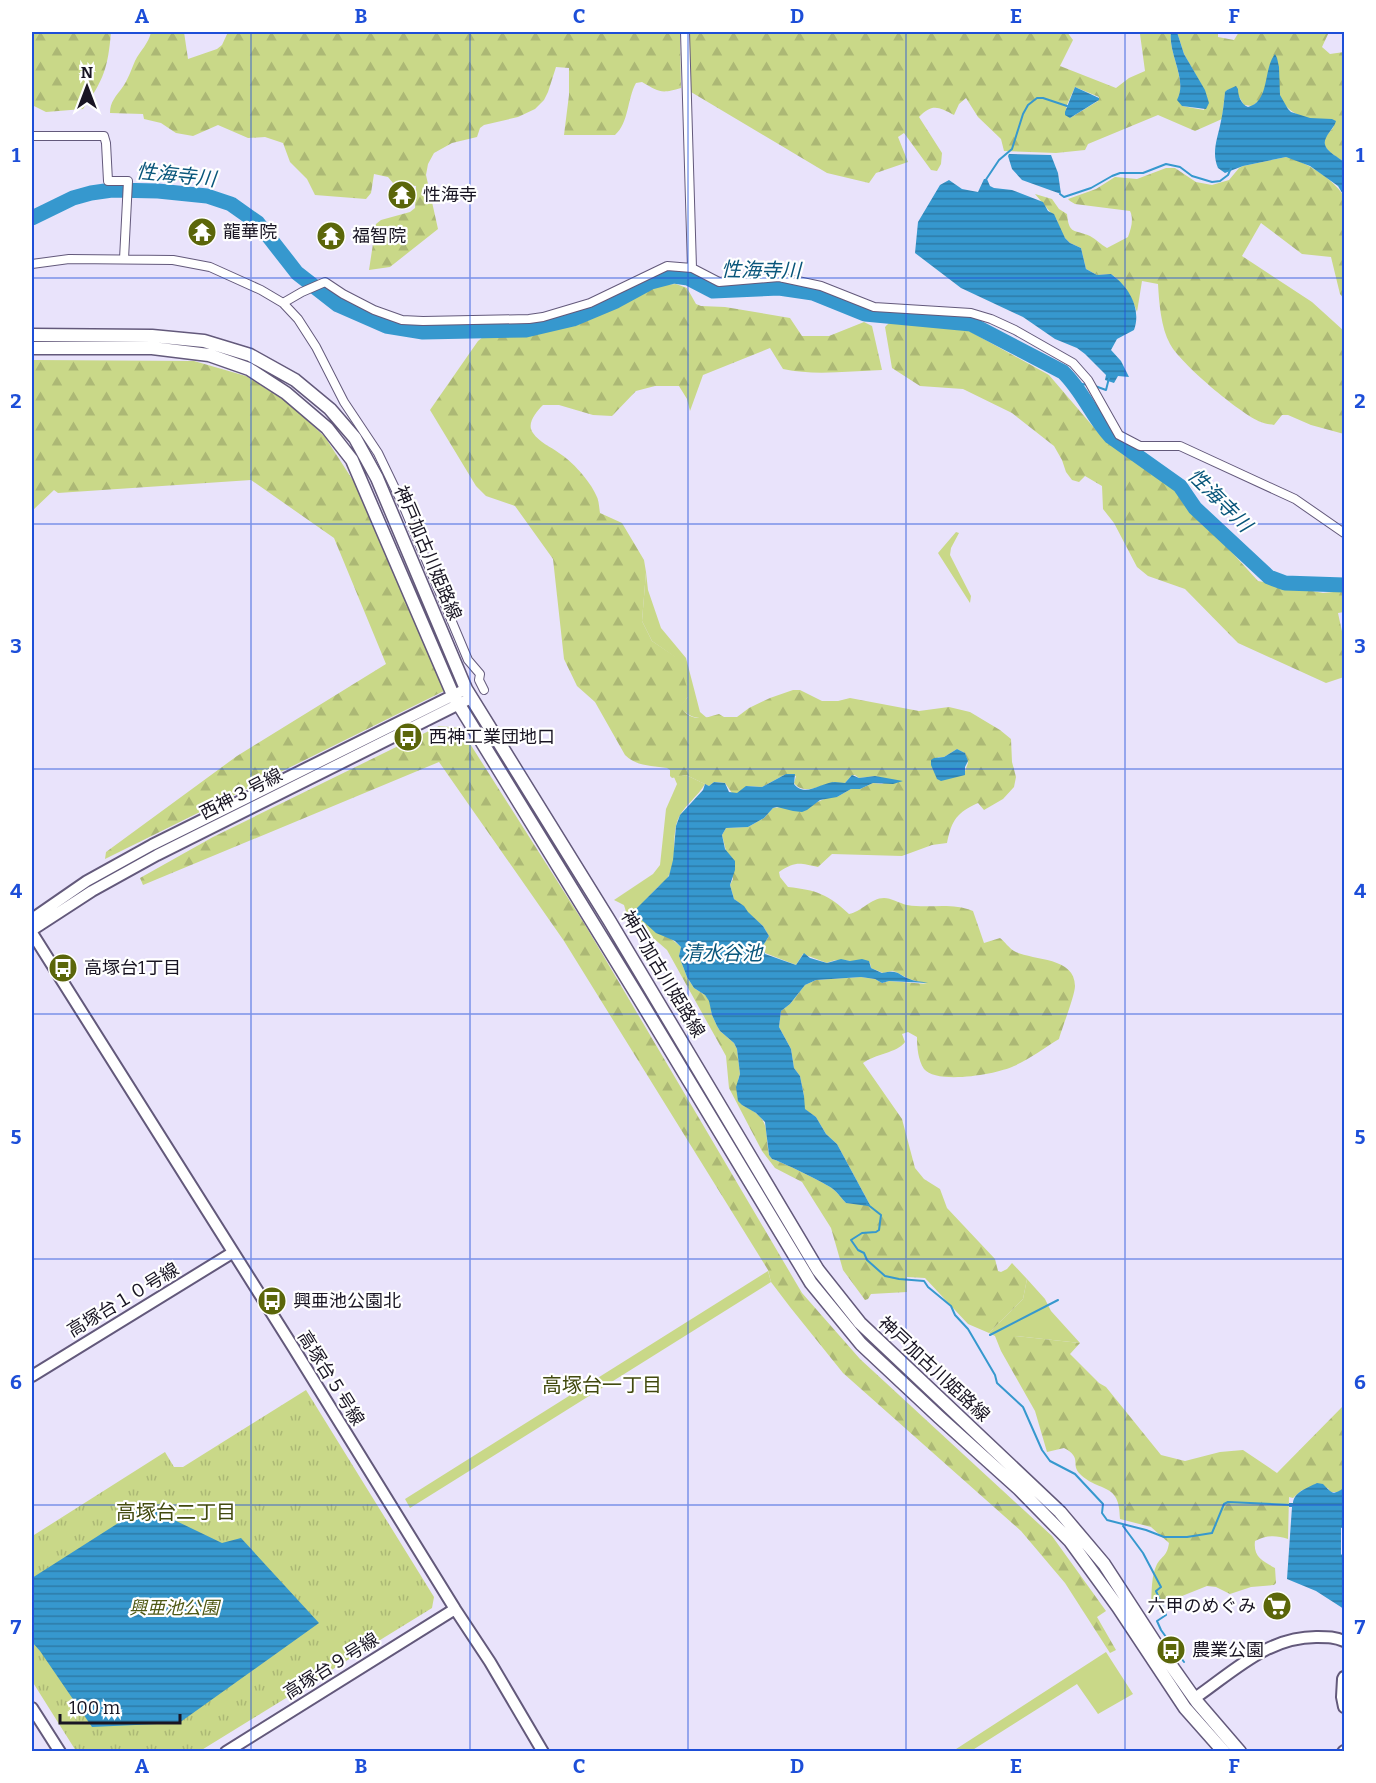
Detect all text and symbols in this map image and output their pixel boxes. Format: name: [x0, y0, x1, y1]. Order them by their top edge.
text: A: [135, 4, 150, 28]
text: B: [355, 4, 368, 28]
text: C: [573, 4, 585, 28]
text: D: [790, 4, 804, 28]
text: E: [1010, 4, 1022, 28]
text: F: [1228, 4, 1240, 28]
north arrow: [57, 57, 117, 117]
text: N: [81, 63, 93, 82]
text: 1: [12, 143, 21, 167]
text: 1: [1356, 143, 1365, 167]
water label: 性海寺川: [135, 159, 219, 191]
temple icon: 性海寺: [386, 179, 418, 211]
place label: 性海寺: [423, 184, 477, 206]
temple icon: 龍華院: [186, 216, 218, 248]
temple icon: 福智院: [315, 220, 347, 252]
place label: 龍華院: [223, 221, 277, 243]
place label: 福智院: [352, 225, 406, 247]
water label: 性海寺川: [721, 257, 803, 283]
text: 2: [10, 389, 22, 413]
text: 2: [1354, 389, 1366, 413]
water label: 性海寺川: [1183, 463, 1258, 538]
street label: 神戸加古川姫路線: [390, 482, 466, 624]
text: 3: [10, 634, 22, 658]
text: 3: [1354, 634, 1366, 658]
bus stop icon: 西神工業団地口: [392, 721, 424, 753]
place label: 西神工業団地口: [429, 726, 555, 748]
street label: 西神３号線: [196, 764, 286, 824]
text: 4: [10, 879, 22, 903]
text: 4: [1354, 879, 1366, 903]
street label: 神戸加古川姫路線: [616, 907, 710, 1041]
water label: 清水谷池: [682, 941, 764, 965]
bus stop icon: 高塚台1丁目: [47, 952, 79, 984]
place label: 高塚台1丁目: [84, 957, 181, 979]
text: 5: [11, 1125, 22, 1149]
text: 5: [1355, 1125, 1366, 1149]
street label: 高塚台１０号線: [63, 1258, 183, 1342]
bus stop icon: 興亜池公園北: [256, 1285, 288, 1317]
place label: 興亜池公園北: [293, 1290, 401, 1312]
street label: 神戸加古川姫路線: [874, 1312, 994, 1426]
street label: 高塚台５号線: [293, 1326, 369, 1430]
text: 6: [10, 1370, 22, 1394]
text: 6: [1354, 1370, 1366, 1394]
district label: 高塚台一丁目: [542, 1373, 662, 1397]
district label: 高塚台二丁目: [116, 1500, 236, 1524]
supermarket icon: 六甲のめぐみ: [1261, 1590, 1293, 1622]
place label: 六甲のめぐみ: [1147, 1595, 1256, 1617]
park label: 興亜池公園: [129, 1597, 222, 1619]
text: 7: [11, 1615, 22, 1639]
text: 7: [1355, 1615, 1366, 1639]
street label: 高塚台９号線: [279, 1628, 383, 1704]
bus stop icon: 農業公園: [1155, 1634, 1187, 1666]
place label: 農業公園: [1192, 1639, 1264, 1661]
scale bar: [60, 1687, 180, 1725]
text: 100 m: [69, 1697, 120, 1719]
text: A: [135, 1754, 150, 1778]
text: B: [355, 1754, 368, 1778]
text: C: [573, 1754, 585, 1778]
text: D: [790, 1754, 804, 1778]
text: E: [1010, 1754, 1022, 1778]
text: F: [1228, 1754, 1240, 1778]

